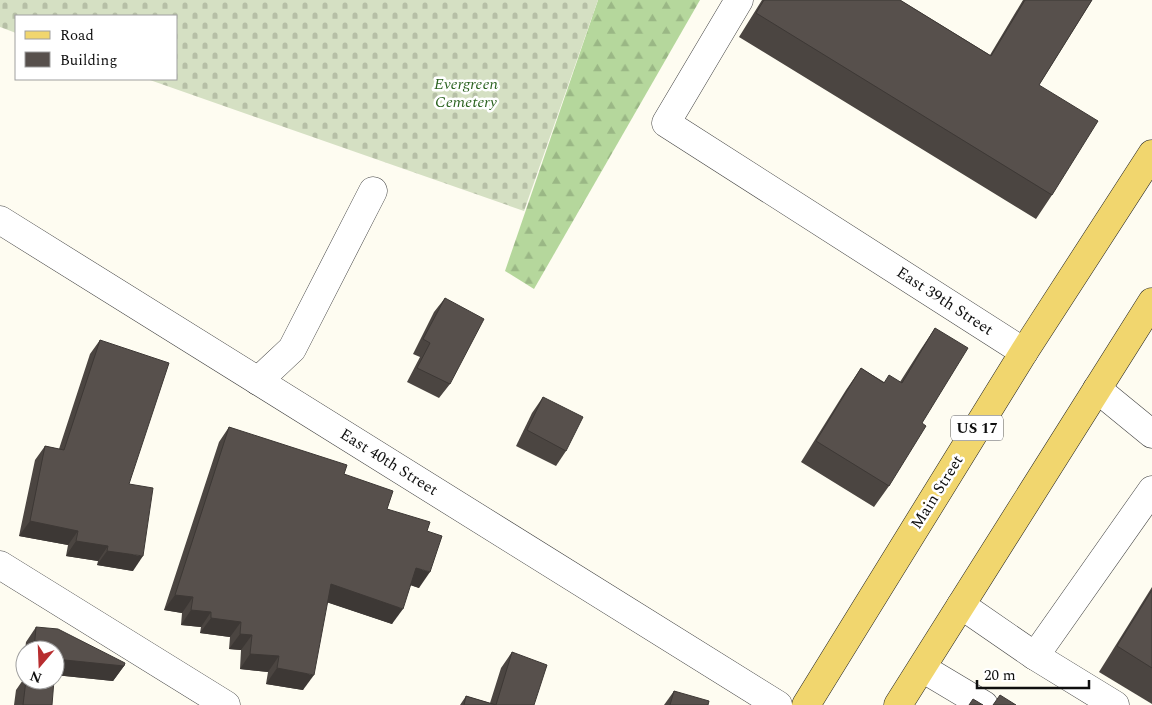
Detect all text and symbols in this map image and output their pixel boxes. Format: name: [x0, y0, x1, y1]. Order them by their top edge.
legend: [15, 15, 178, 80]
text: Road: [60, 24, 94, 47]
text: Building: [60, 49, 117, 72]
park label: Evergreen Cemetery: [434, 72, 499, 114]
street label: East 39th Street: [892, 261, 999, 342]
road number: US 17: [951, 416, 1003, 440]
street label: East 40th Street: [335, 422, 443, 502]
street label: Main Street: [905, 450, 969, 534]
north arrow: [15, 640, 65, 690]
scale bar: [977, 658, 1090, 690]
text: 20 m: [984, 664, 1016, 687]
text: N: [27, 665, 45, 689]

